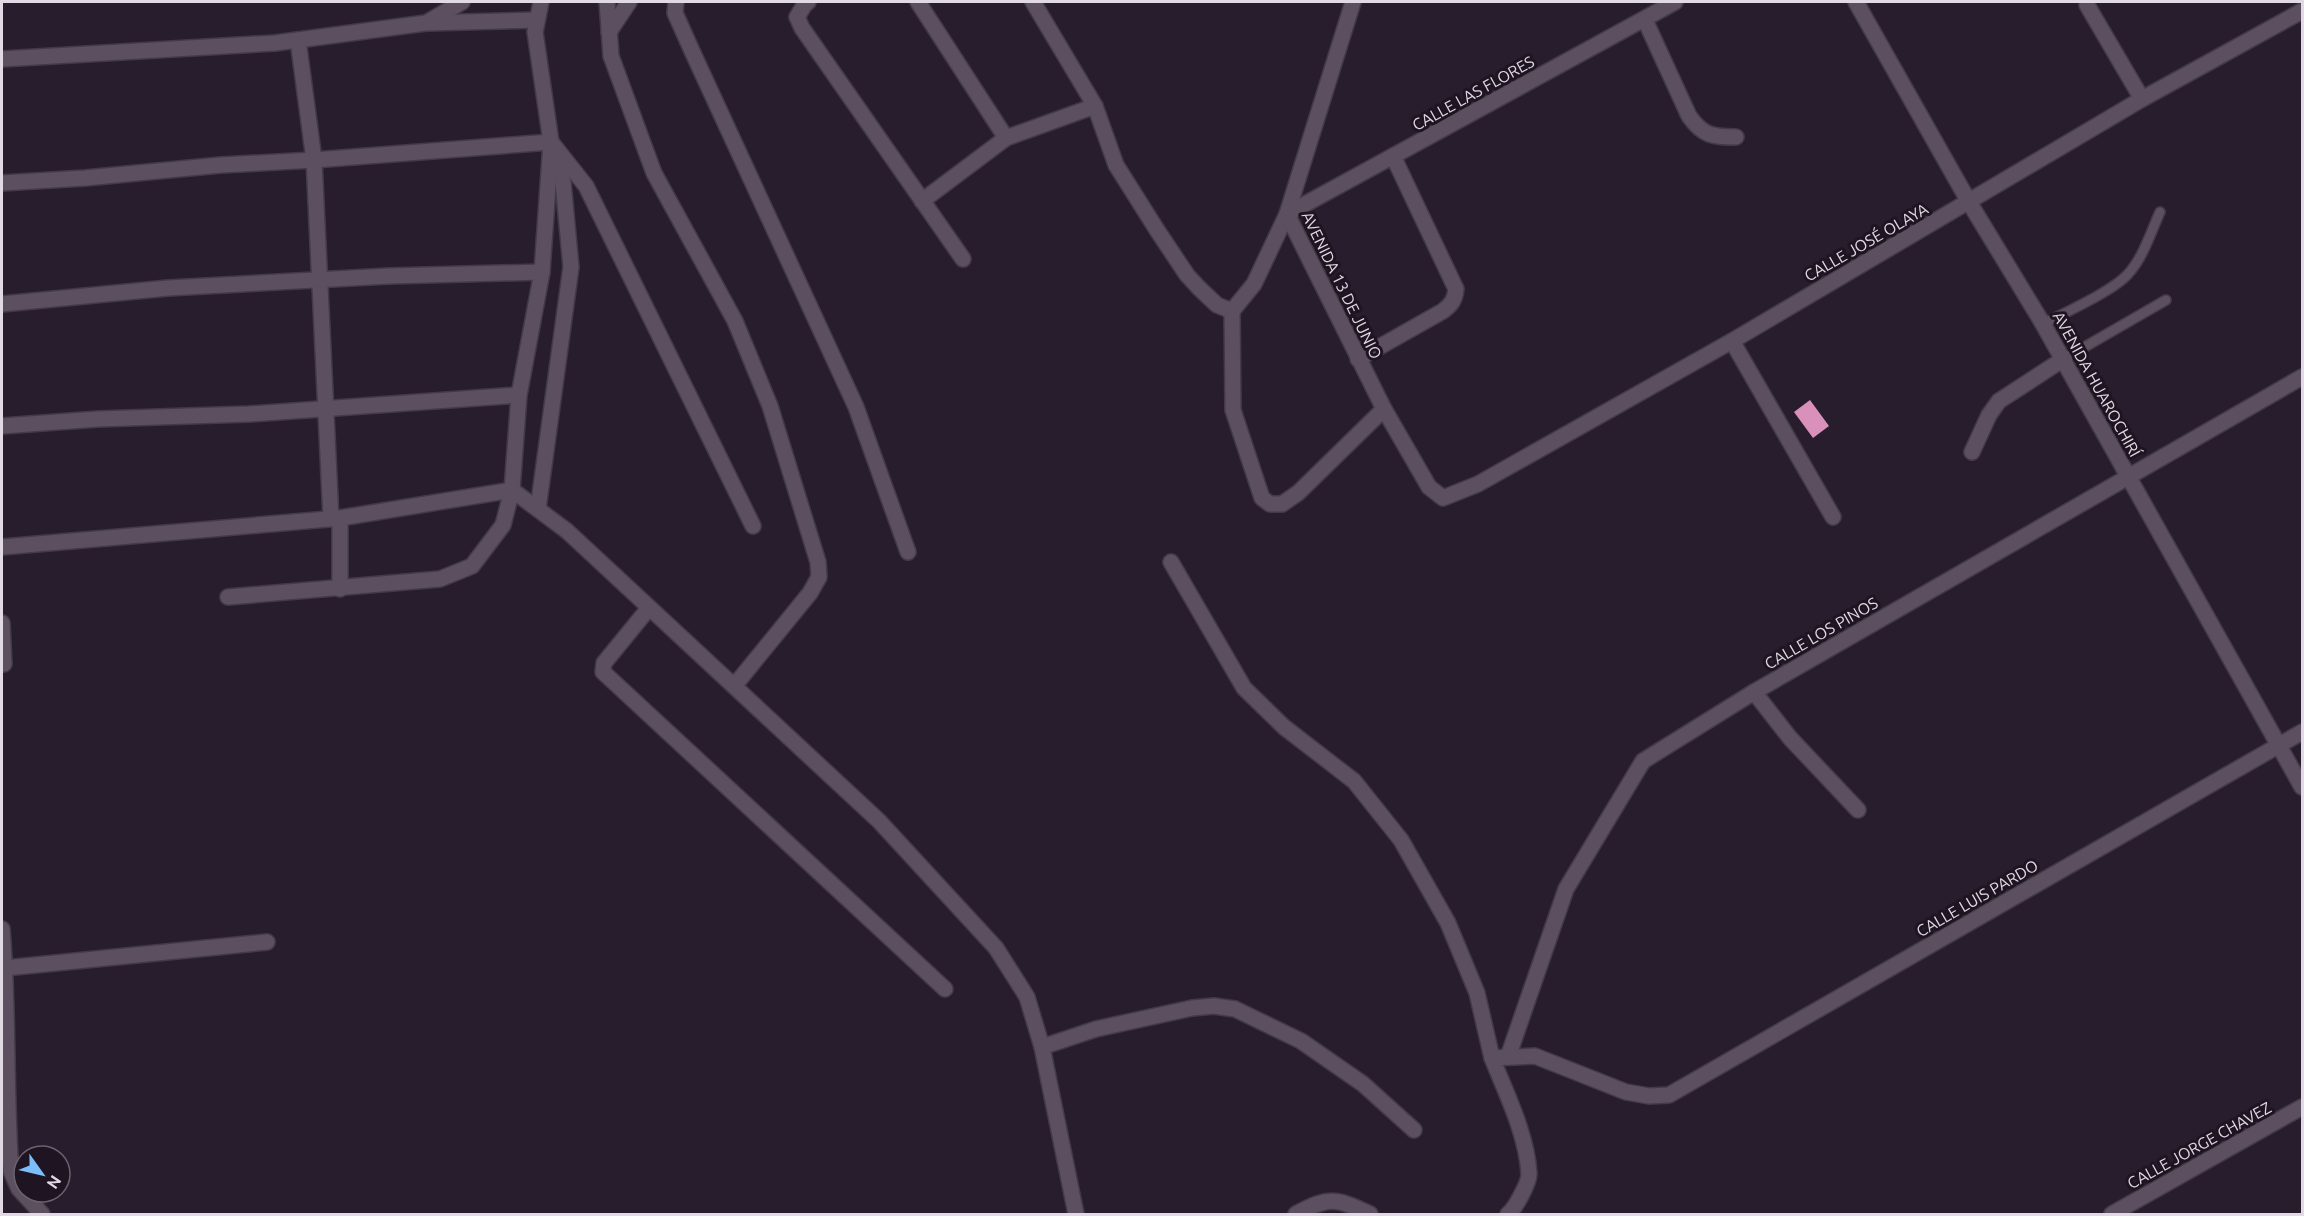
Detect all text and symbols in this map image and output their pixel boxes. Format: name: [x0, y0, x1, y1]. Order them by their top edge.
street label: CALLE LAS FLORES: [1409, 52, 1537, 134]
street label: CALLE JOSÉ OLAYA: [1800, 197, 1931, 285]
street label: AVENIDA 13 DE JUNIO: [1298, 208, 1386, 362]
street label: AVENIDA HUAROCHIRÍ: [2050, 307, 2147, 461]
street label: CALLE LOS PINOS: [1761, 593, 1881, 673]
street label: CALLE LUIS PARDO: [1913, 856, 2041, 940]
street label: CALLE JORGE CHAVEZ: [2124, 1098, 2274, 1192]
north arrow: [12, 1144, 72, 1204]
text: N: [44, 1172, 65, 1192]

